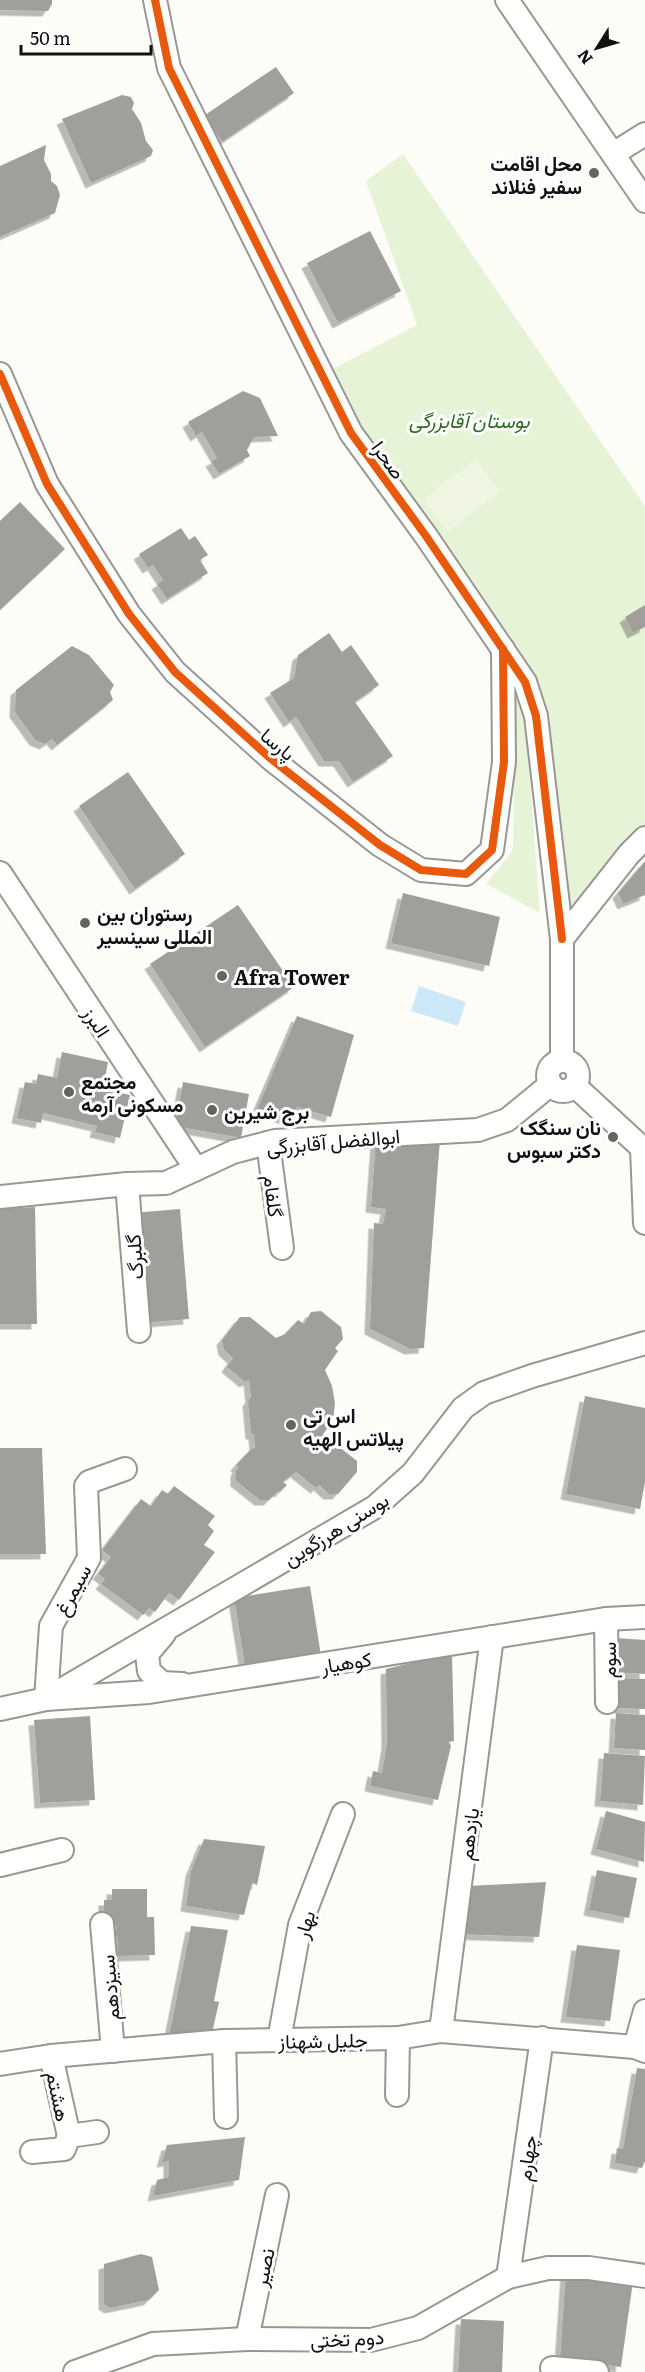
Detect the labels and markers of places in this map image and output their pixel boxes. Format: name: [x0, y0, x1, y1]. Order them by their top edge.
place label: محل اقامت سفیر فنلاند: [490, 147, 582, 200]
marker: محل اقامت سفیر فنلاند: [587, 166, 601, 180]
place label: رستوران بین المللی سینسیر: [96, 897, 212, 950]
marker: رستوران بین المللی سینسیر: [78, 916, 92, 930]
place label: Afra Tower: [234, 961, 350, 991]
marker: Afra Tower: [215, 969, 229, 983]
place label: مجتمع مسکونی آرمه: [81, 1065, 184, 1118]
marker: مجتمع مسکونی آرمه: [62, 1085, 76, 1099]
place label: برج شیرین: [224, 1095, 309, 1126]
marker: برج شیرین: [205, 1103, 219, 1117]
place label: نان سنگک دکتر سبوس: [507, 1111, 601, 1164]
marker: نان سنگک دکتر سبوس: [606, 1130, 620, 1144]
place label: اس تی پیلاتس الهیه: [303, 1399, 404, 1453]
marker: اس تی پیلاتس الهیه: [284, 1418, 298, 1432]

